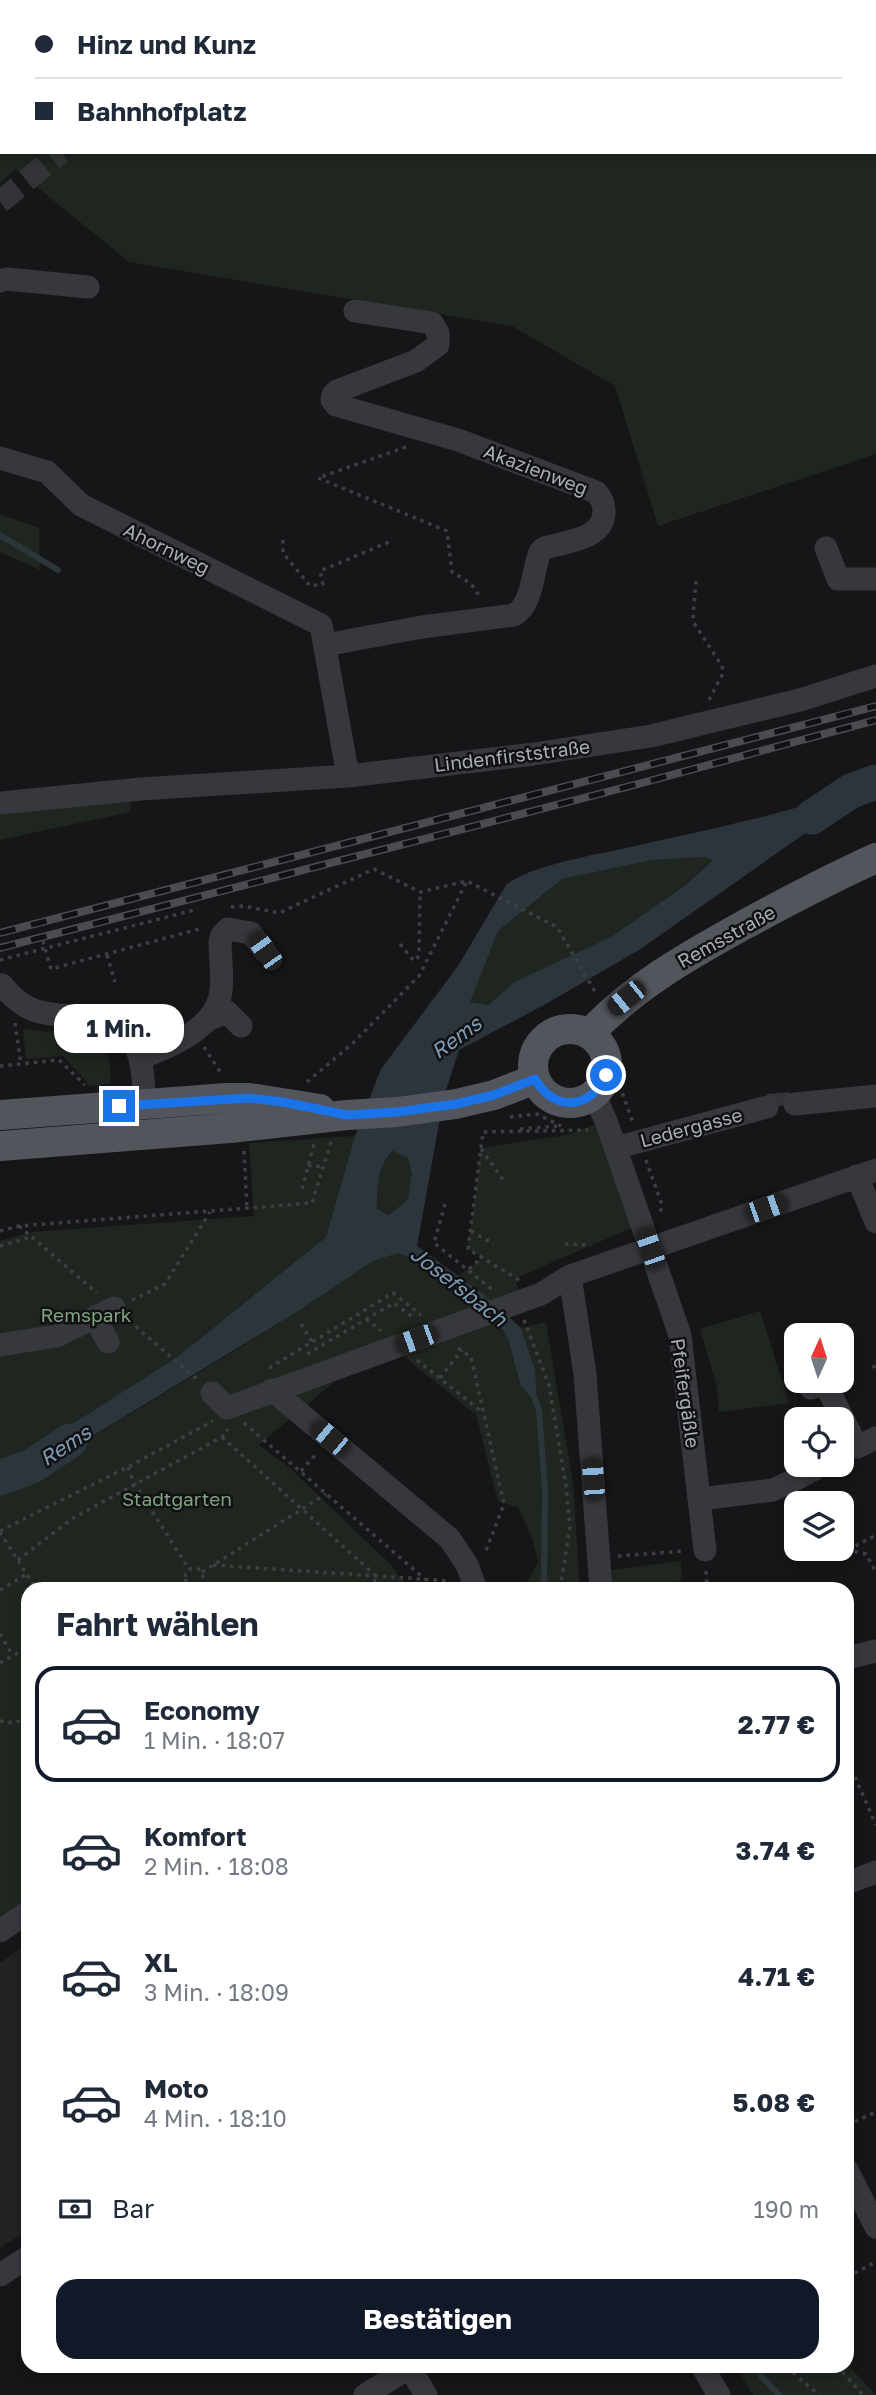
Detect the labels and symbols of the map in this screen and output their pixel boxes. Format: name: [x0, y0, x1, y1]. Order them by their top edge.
street label: Akazienweg: [481, 439, 591, 499]
street label: Ahornweg: [120, 517, 214, 579]
street label: Lindenfirststraße: [433, 734, 591, 776]
street label: Remsstraße: [673, 900, 779, 972]
car: [245, 928, 286, 974]
car: [604, 977, 649, 1019]
callout: 1 Min.: [54, 1004, 184, 1054]
water label: Rems: [426, 1010, 487, 1064]
route start: [590, 1059, 622, 1091]
route end: [103, 1090, 135, 1122]
street label: Ledergasse: [637, 1102, 745, 1152]
car: [743, 1191, 790, 1225]
car: [634, 1225, 667, 1271]
water label: Josefsbach: [406, 1240, 513, 1332]
park label: Remspark: [40, 1303, 132, 1326]
car: [393, 1322, 440, 1356]
north arrow: [784, 1323, 854, 1393]
street label: Pfeifergäßle: [667, 1337, 705, 1449]
car: [308, 1416, 353, 1460]
water label: Rems: [34, 1418, 96, 1471]
car: [582, 1457, 605, 1501]
park label: Stadtgarten: [122, 1487, 232, 1510]

